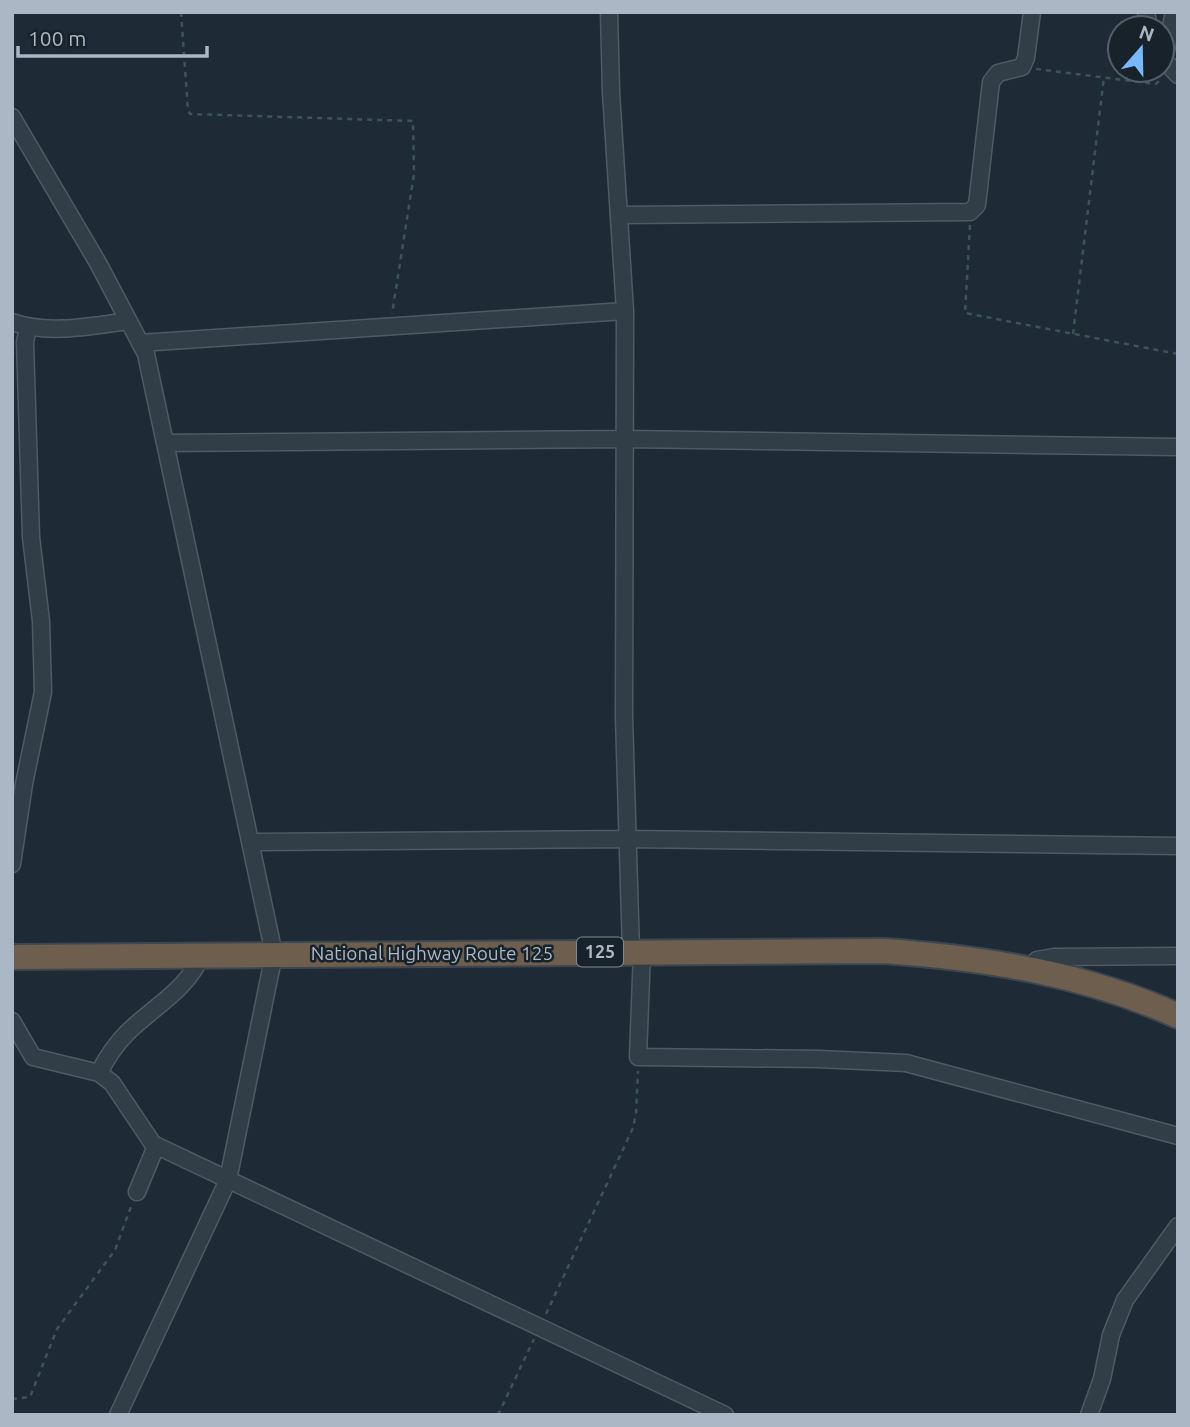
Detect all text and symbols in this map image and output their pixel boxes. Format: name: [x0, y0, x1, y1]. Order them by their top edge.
scale bar: [18, 14, 206, 58]
north arrow: [1106, 14, 1176, 84]
text: N: [1136, 20, 1157, 46]
text: 100 m: [28, 26, 86, 50]
road number: 125: [577, 937, 623, 967]
street label: National Highway Route 125: [311, 942, 553, 964]

